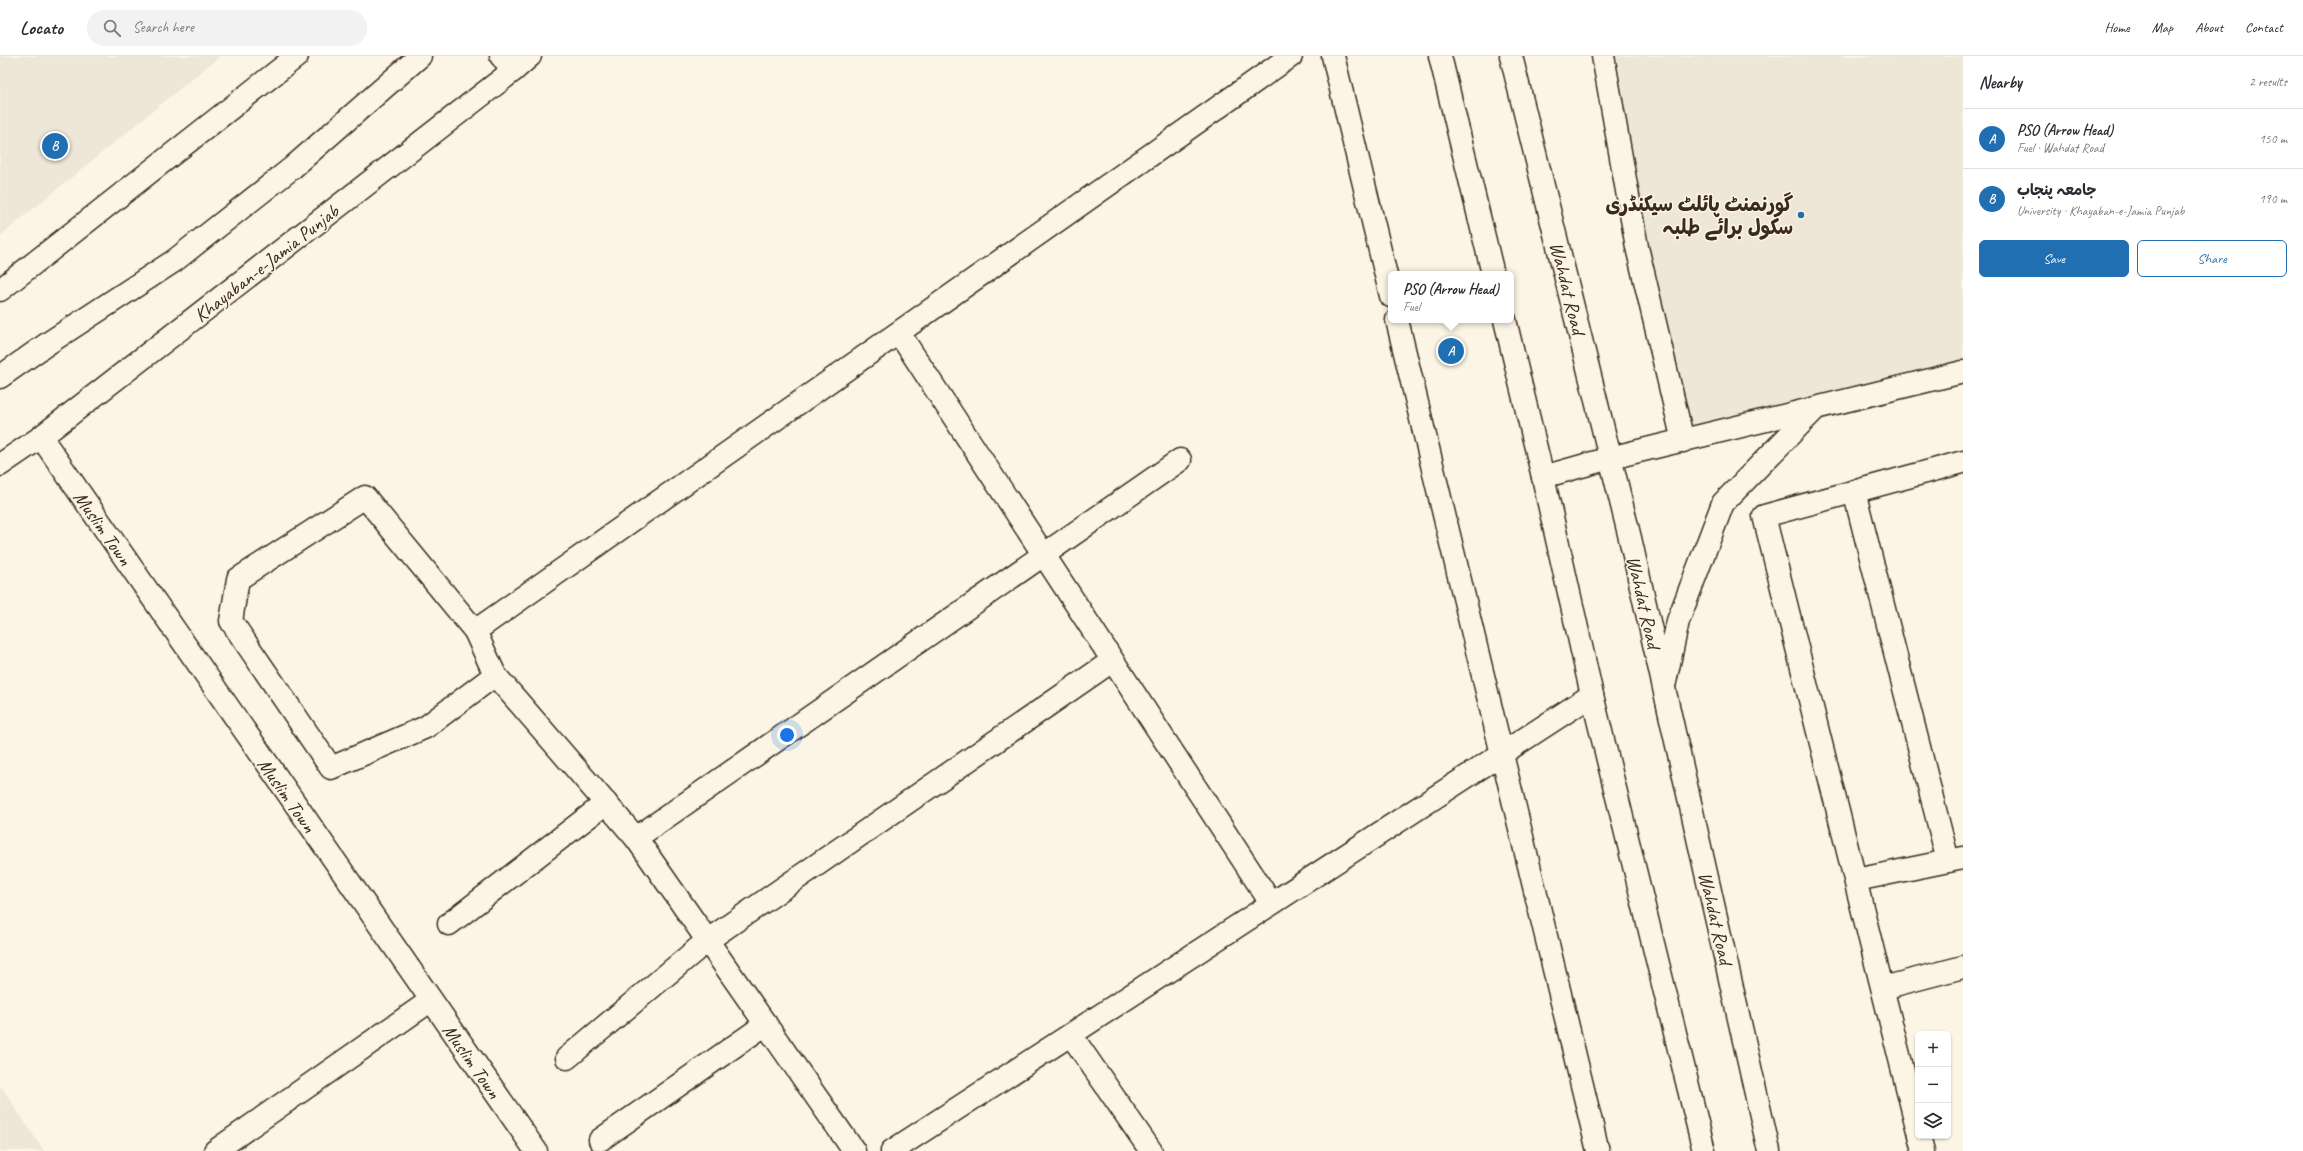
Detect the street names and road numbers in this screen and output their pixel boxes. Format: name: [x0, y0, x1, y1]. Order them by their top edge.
street label: Khayaban-e-Jamia Punjab: [189, 198, 345, 328]
street label: Wahdat Road: [1544, 240, 1592, 340]
street label: Muslim Town: [68, 486, 138, 571]
street label: Wahdat Road: [1621, 554, 1667, 654]
street label: Muslim Town: [252, 753, 322, 838]
street label: Wahdat Road: [1693, 870, 1739, 970]
street label: Muslim Town: [437, 1019, 507, 1104]

